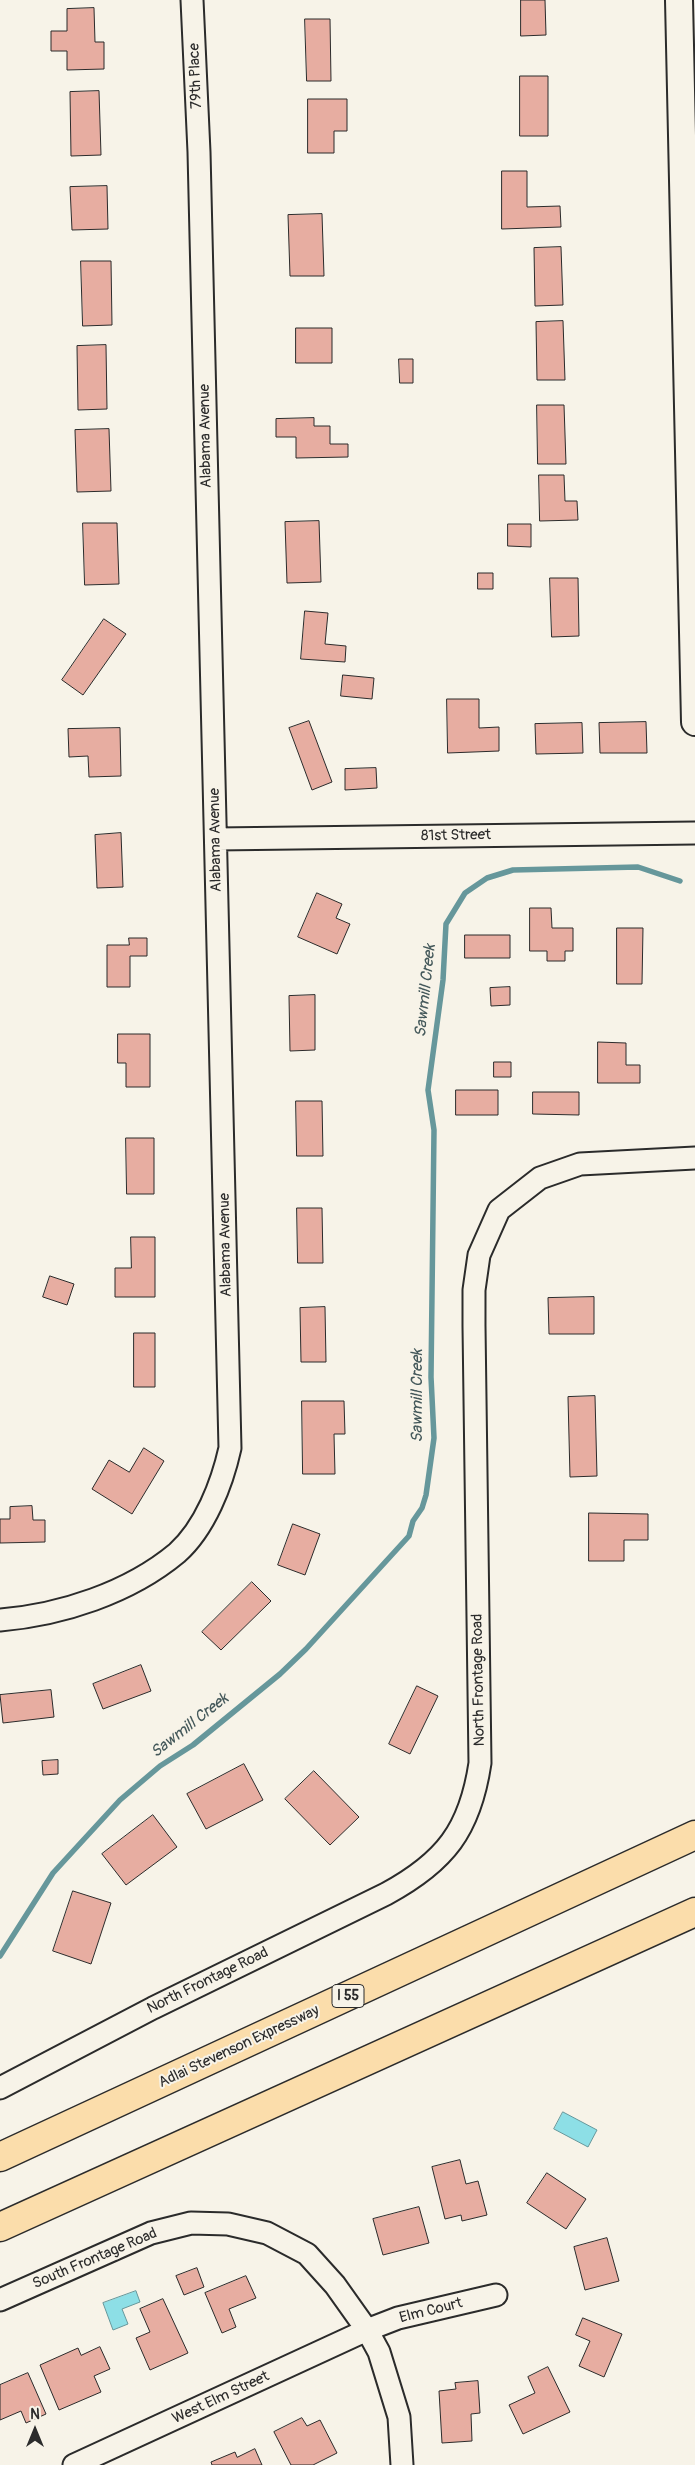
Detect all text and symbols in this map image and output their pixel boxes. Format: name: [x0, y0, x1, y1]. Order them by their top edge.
street label: 79th Place: [186, 43, 206, 109]
street label: Alabama Avenue: [196, 384, 216, 488]
street label: Alabama Avenue: [206, 788, 226, 892]
street label: 81st Street: [421, 826, 491, 846]
water label: Sawmill Creek: [412, 944, 440, 1038]
street label: Alabama Avenue: [216, 1193, 236, 1297]
water label: Sawmill Creek: [408, 1349, 428, 1443]
street label: North Frontage Road: [469, 1614, 489, 1746]
water label: Sawmill Creek: [147, 1690, 233, 1762]
street label: North Frontage Road: [145, 1944, 271, 2018]
road number: I 55: [332, 1984, 364, 2008]
street label: Adlai Stevenson Expressway: [156, 2002, 322, 2092]
street label: South Frontage Road: [30, 2225, 160, 2293]
street label: Elm Court: [398, 2295, 464, 2327]
street label: West Elm Street: [170, 2368, 272, 2428]
north arrow: [10, 2405, 60, 2455]
text: N: [30, 2406, 40, 2423]

